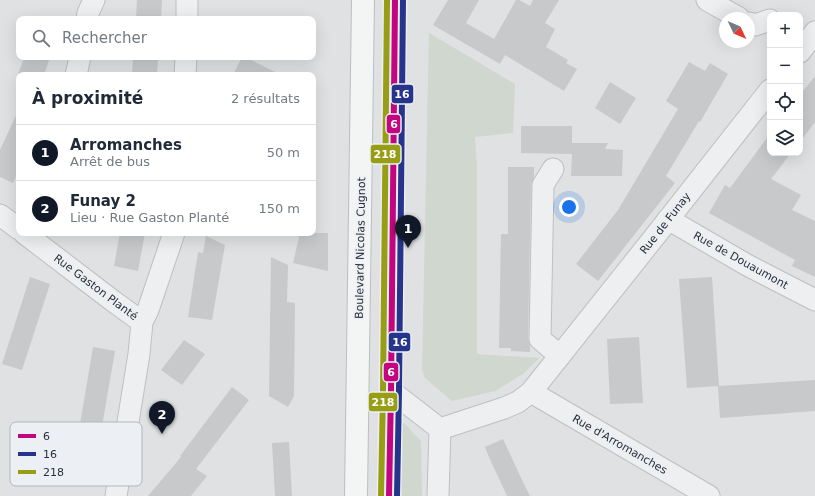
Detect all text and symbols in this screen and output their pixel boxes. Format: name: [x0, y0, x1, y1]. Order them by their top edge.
north arrow: [719, 12, 755, 48]
map controls: [767, 12, 803, 156]
button: +: [767, 12, 803, 48]
search box: [16, 16, 316, 60]
icon: search: [30, 27, 52, 49]
text: Rechercher: [62, 29, 147, 47]
button: −: [767, 48, 803, 84]
line badge: 16: [391, 84, 414, 104]
button: locate: [767, 84, 803, 120]
text: À proximité: [32, 88, 143, 108]
text: 16: [394, 88, 410, 101]
text: 2 résultats: [231, 91, 300, 106]
line badge: 6: [386, 114, 401, 134]
text: 6: [390, 118, 398, 131]
button: layers: [767, 120, 803, 156]
text: Arromanches: [70, 136, 182, 154]
line badge: 218: [370, 144, 401, 164]
text: 1: [40, 145, 50, 160]
text: 50 m: [267, 145, 300, 160]
text: 218: [374, 148, 396, 161]
text: Arrêt de bus: [70, 154, 150, 169]
street label: Boulevard Nicolas Cugnot: [353, 176, 368, 319]
street label: Rue de Funay: [637, 190, 694, 257]
text: Funay 2: [70, 192, 136, 210]
your location: [559, 197, 579, 217]
text: 2: [40, 201, 50, 216]
text: 150 m: [258, 201, 300, 216]
text: Lieu · Rue Gaston Planté: [70, 210, 229, 225]
pin: 1: [395, 215, 421, 248]
street label: Rue de Douaumont: [691, 229, 791, 292]
street label: Rue Gaston Planté: [51, 252, 140, 323]
line badge: 16: [388, 332, 411, 352]
text: 16: [392, 336, 408, 349]
line badge: 6: [383, 362, 399, 382]
text: 6: [387, 366, 395, 379]
line badge: 218: [368, 392, 398, 412]
text: 218: [372, 396, 394, 409]
pin: 2: [149, 401, 175, 434]
street label: Rue d'Arromanches: [570, 412, 670, 477]
legend: [10, 422, 142, 486]
text: 6: [43, 430, 50, 443]
text: 16: [43, 448, 57, 461]
text: 218: [43, 466, 64, 479]

